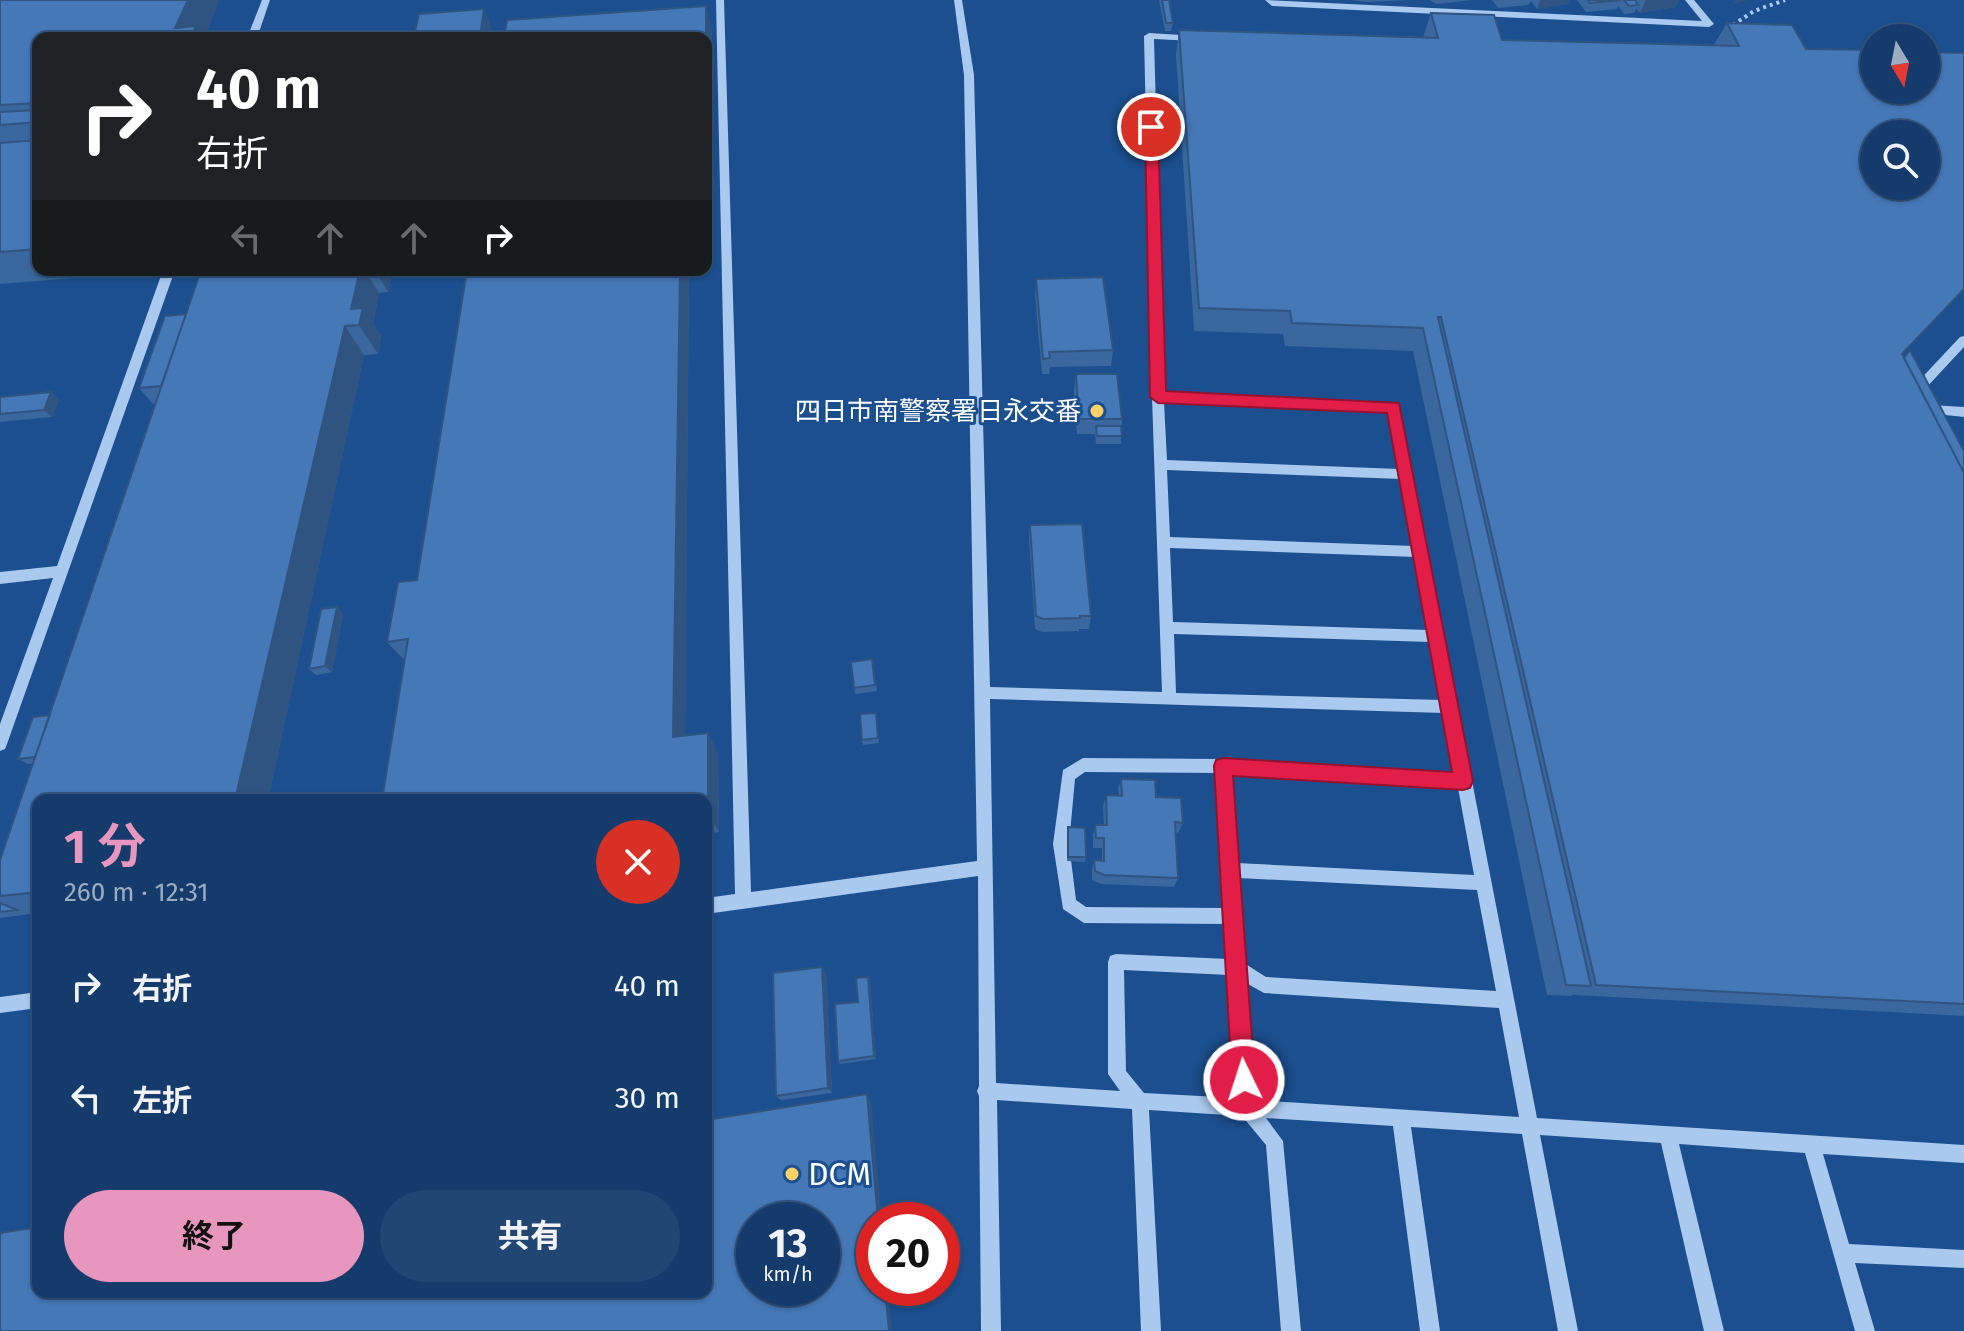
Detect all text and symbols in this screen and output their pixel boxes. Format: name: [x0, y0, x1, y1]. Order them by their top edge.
north arrow: [1860, 24, 1940, 104]
map controls: [1860, 24, 1940, 200]
text: 40 m: [196, 56, 321, 123]
icon: right: [64, 64, 168, 168]
pin: [1117, 93, 1185, 161]
icon: arrive: [1129, 105, 1173, 149]
button: search: [1860, 120, 1940, 200]
text: 右折: [196, 132, 268, 176]
icon: left: [224, 216, 268, 260]
icon: ahead: [308, 216, 352, 260]
icon: ahead: [392, 216, 436, 260]
icon: right: [476, 216, 520, 260]
place label: 四日市南警察署日永交番: [795, 396, 1081, 427]
marker: 四日市南警察署日永交番: [1088, 402, 1106, 420]
text: 1 分: [64, 818, 146, 876]
button: close: [596, 820, 680, 904]
text: 260 m · 12:31: [64, 877, 209, 908]
icon: right: [64, 964, 108, 1008]
text: 40 m: [614, 968, 680, 1004]
text: 右折: [132, 971, 192, 1007]
position arrow: [1202, 1038, 1286, 1122]
icon: left: [64, 1076, 108, 1120]
text: 30 m: [615, 1080, 680, 1116]
text: 左折: [132, 1083, 192, 1119]
place label: DCM: [808, 1155, 871, 1193]
marker: DCM: [783, 1165, 801, 1183]
button: 終了: [64, 1190, 364, 1282]
button: 共有: [380, 1190, 680, 1282]
speed limit sign: 20: [856, 1202, 960, 1306]
text: 13: [768, 1220, 808, 1268]
text: km/h: [763, 1262, 813, 1286]

